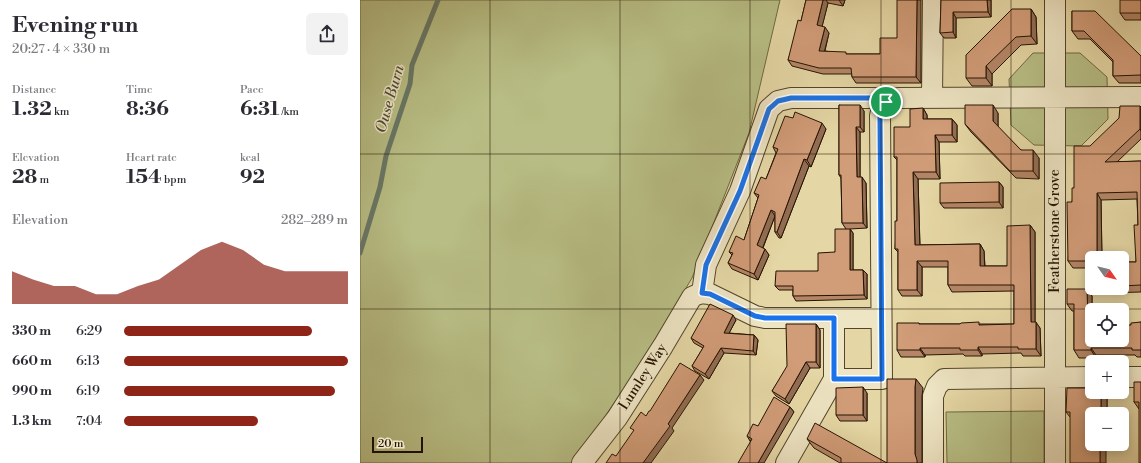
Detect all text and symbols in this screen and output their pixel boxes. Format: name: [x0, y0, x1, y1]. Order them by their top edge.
text: Evening run: [12, 12, 138, 39]
button: share: [306, 13, 348, 55]
text: 20:27 · 4 × 330 m: [12, 41, 110, 57]
water label: Ouse Burn: [371, 62, 409, 135]
text: Distance: [12, 83, 56, 97]
text: Time: [126, 83, 153, 97]
text: Pace: [240, 83, 264, 97]
pin: [869, 85, 903, 119]
icon: arrive: [875, 91, 897, 113]
text: 1.32: [12, 97, 52, 122]
text: 8:36: [126, 97, 169, 122]
text: 6:31: [240, 97, 279, 122]
text: km: [52, 105, 69, 119]
text: /km: [279, 105, 299, 119]
text: Elevation: [12, 151, 60, 165]
text: Heart rate: [126, 151, 177, 165]
text: kcal: [240, 151, 260, 165]
text: 28: [12, 165, 37, 190]
text: 154: [126, 165, 162, 190]
text: 92: [240, 165, 265, 190]
street label: Featherstone Grove: [1046, 169, 1064, 293]
text: m: [37, 173, 49, 187]
text: bpm: [162, 173, 186, 187]
text: Elevation: [12, 212, 68, 228]
text: 282–289 m: [281, 212, 348, 228]
north arrow: [1085, 251, 1129, 295]
map controls: [1085, 251, 1129, 451]
button: locate: [1085, 303, 1129, 347]
text: 330 m: [12, 323, 51, 339]
text: 6:29: [76, 323, 102, 339]
street label: Lumley Way: [615, 340, 671, 414]
text: 660 m: [12, 353, 52, 369]
text: 6:13: [76, 353, 100, 369]
button: +: [1085, 355, 1129, 399]
text: 990 m: [12, 383, 52, 399]
text: 6:19: [76, 383, 100, 399]
button: −: [1085, 407, 1129, 451]
text: 1.3 km: [12, 413, 52, 429]
text: 7:04: [76, 413, 102, 429]
scale bar: [372, 435, 423, 454]
text: 20 m: [378, 437, 403, 451]

